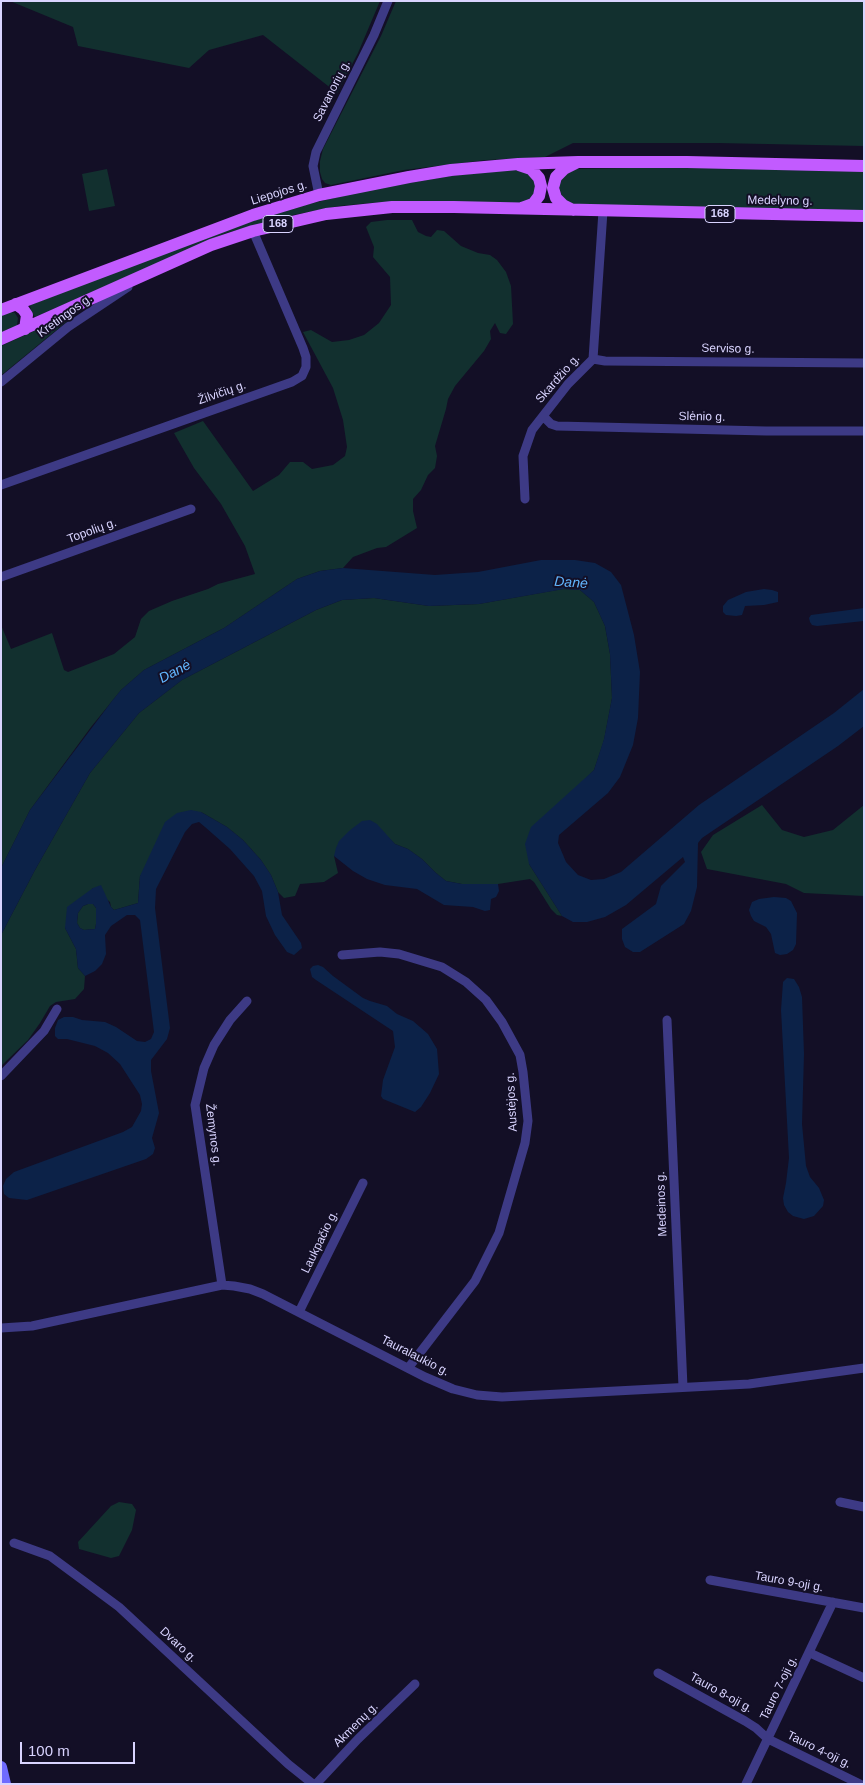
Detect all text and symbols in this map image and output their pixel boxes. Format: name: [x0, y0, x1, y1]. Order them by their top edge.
street label: Savanorių g.: [310, 58, 354, 124]
street label: Liepojos g.: [249, 178, 309, 208]
street label: Medelyno g.: [747, 193, 813, 209]
road number: 168: [705, 205, 735, 222]
road number: 168: [263, 215, 293, 232]
street label: Kretingos g.: [35, 291, 95, 341]
street label: Serviso g.: [701, 341, 755, 357]
street label: Skardžio g.: [533, 352, 583, 406]
street label: Žilvičių g.: [196, 378, 248, 408]
street label: Slėnio g.: [679, 409, 725, 425]
street label: Topolių g.: [65, 515, 119, 547]
water label: Danė: [554, 573, 588, 593]
water label: Danė: [156, 657, 194, 687]
street label: Austėjos g.: [503, 1072, 521, 1132]
street label: Žemynos g.: [202, 1103, 224, 1167]
street label: Medeinos g.: [654, 1171, 670, 1237]
street label: Laukpačio g.: [299, 1208, 341, 1276]
street label: Tauralaukio g.: [378, 1333, 452, 1379]
street label: Tauro 9-oji g.: [754, 1569, 824, 1595]
street label: Dvaro g.: [157, 1624, 199, 1666]
street label: Tauro 7-oji g.: [757, 1654, 801, 1722]
street label: Tauro 8-oji g.: [687, 1670, 755, 1716]
street label: Akmenų g.: [331, 1700, 381, 1750]
street label: Tauro 4-oji g.: [785, 1728, 853, 1772]
scale bar: [22, 1732, 138, 1764]
text: 100 m: [28, 1742, 70, 1759]

